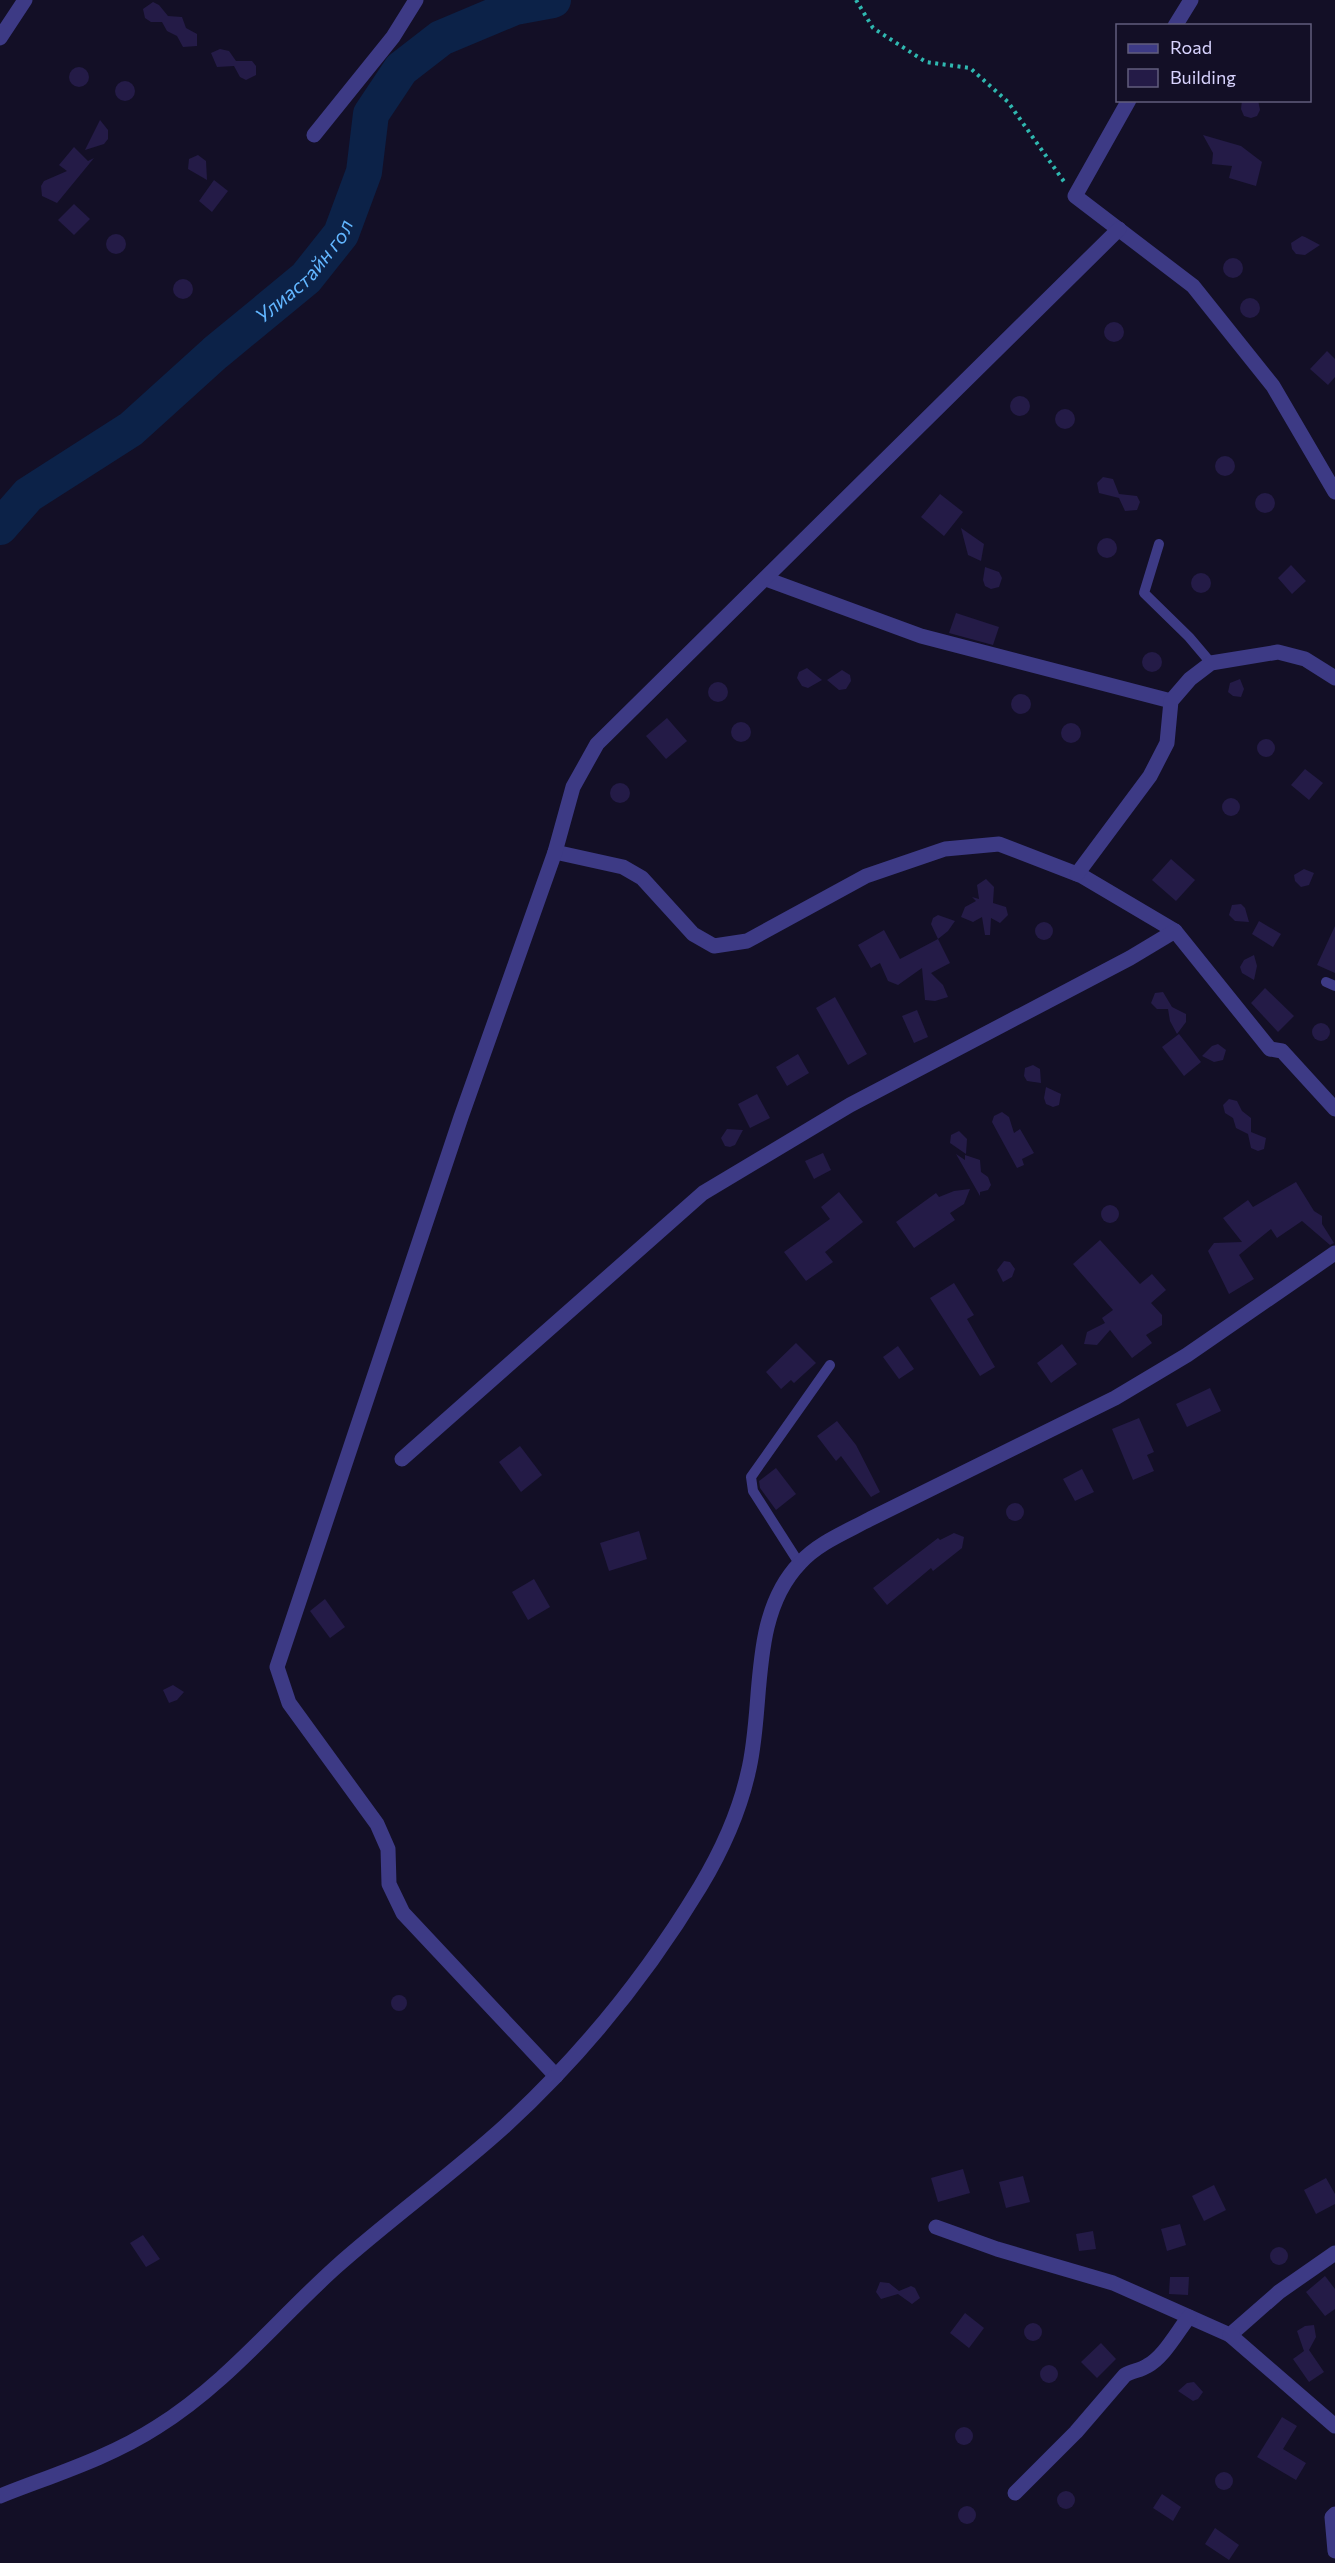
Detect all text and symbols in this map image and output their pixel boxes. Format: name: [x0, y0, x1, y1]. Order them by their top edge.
legend: [1116, 24, 1311, 102]
text: Road: [1170, 36, 1212, 58]
text: Building: [1170, 66, 1236, 88]
water label: Улиастайн гол: [250, 216, 357, 327]

